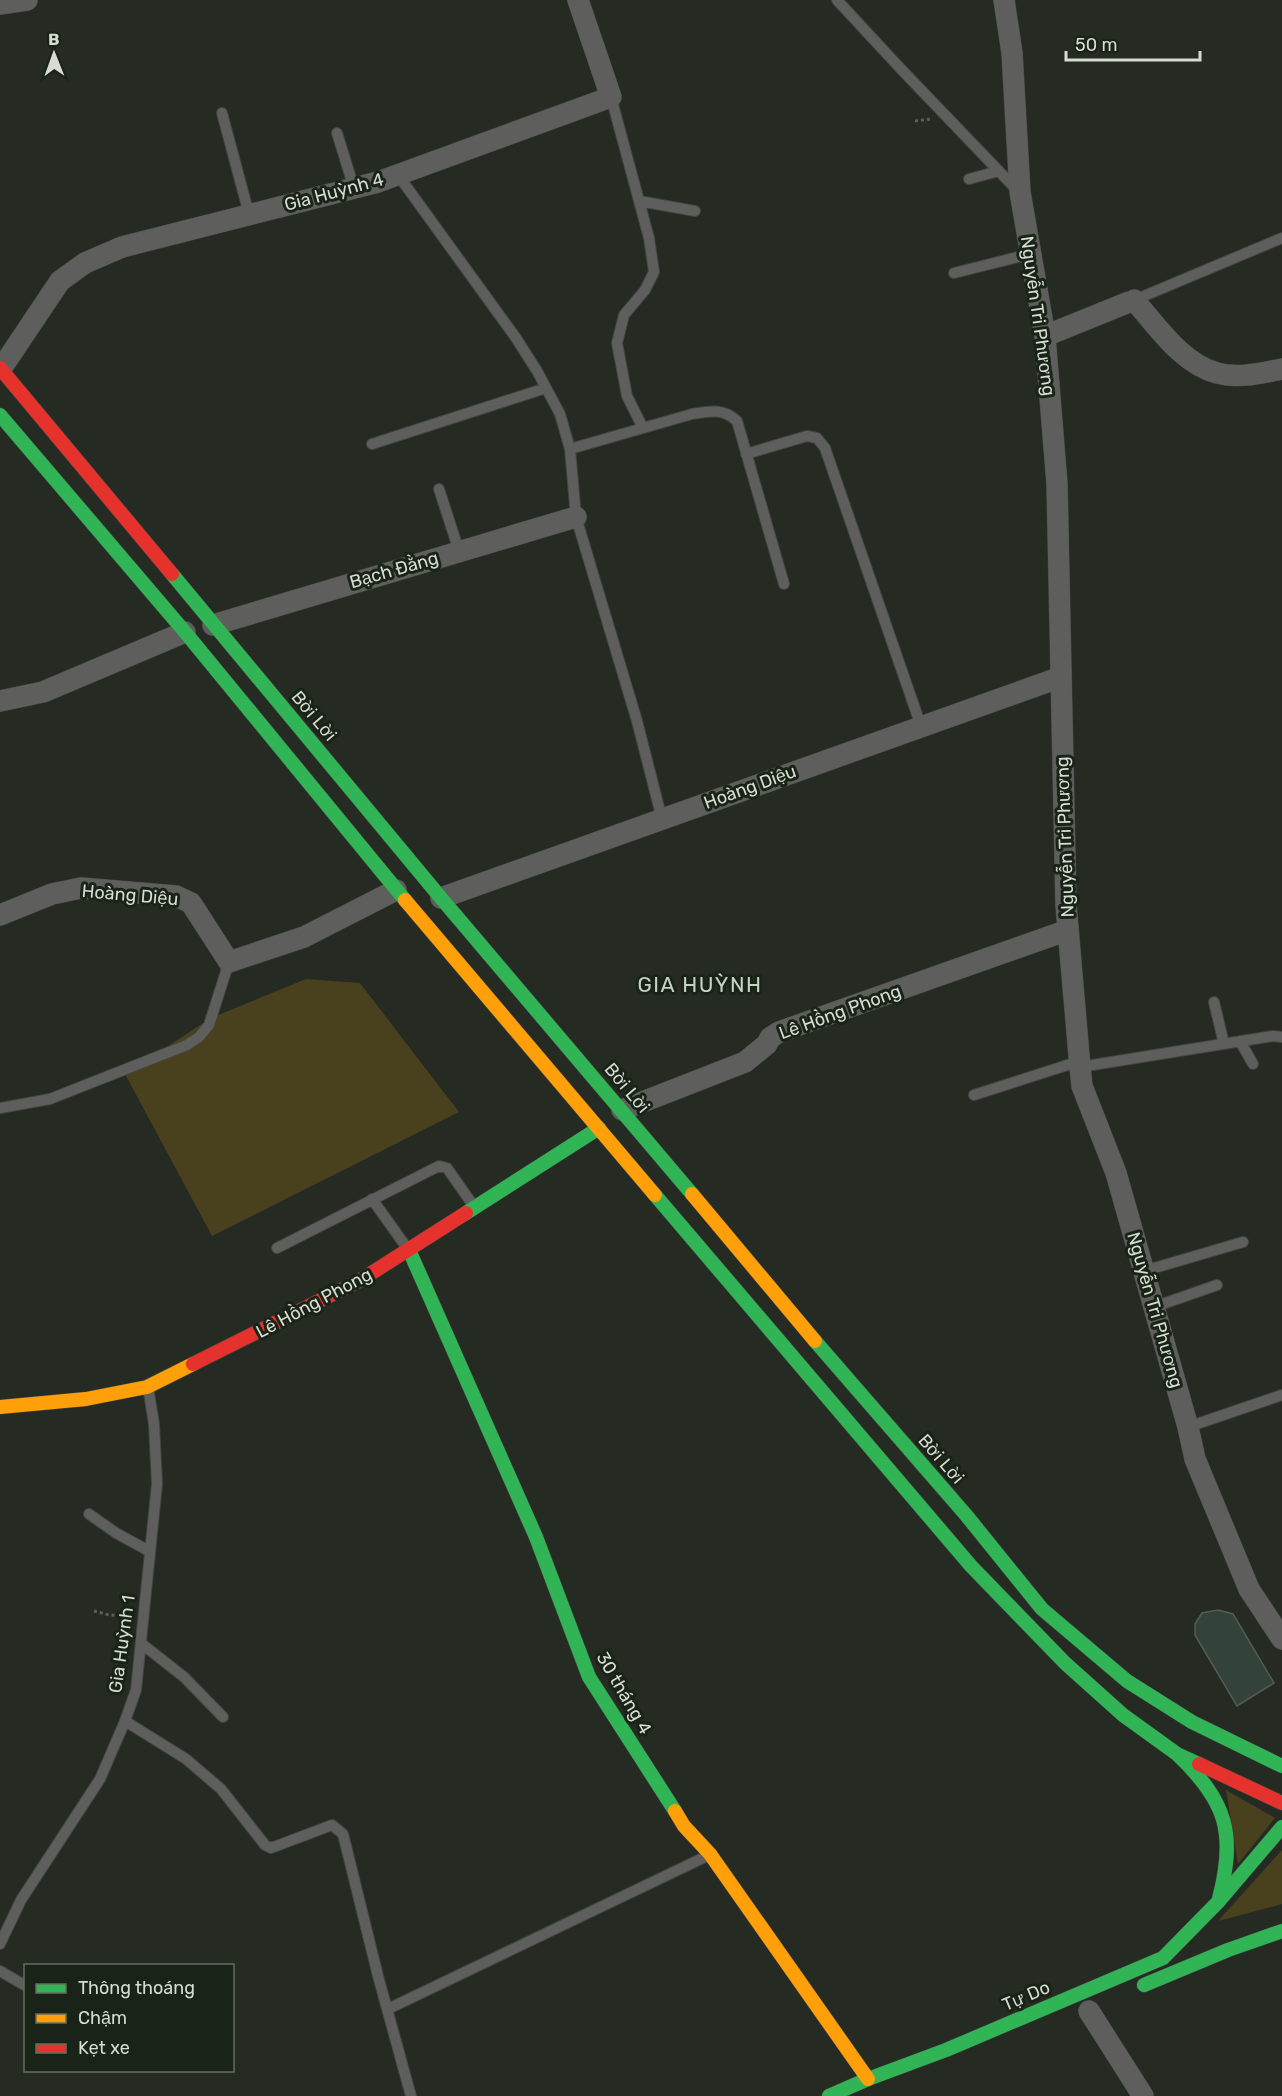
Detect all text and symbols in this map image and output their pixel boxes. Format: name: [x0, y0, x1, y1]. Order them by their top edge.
north arrow: [24, 24, 84, 84]
scale bar: [1066, 24, 1200, 62]
text: B: [48, 30, 60, 49]
text: 50 m: [1075, 34, 1118, 56]
street label: Gia Huỳnh 4: [282, 168, 386, 216]
street label: Nguyễn Tri Phương: [1016, 235, 1061, 397]
street label: Bạch Đằng: [347, 546, 441, 593]
street label: Bời Lời: [287, 686, 341, 746]
street label: Nguyễn Tri Phương: [1050, 756, 1079, 918]
street label: Hoàng Diệu: [701, 760, 799, 814]
street label: Hoàng Diệu: [81, 880, 179, 910]
district label: GIA HUỲNH: [637, 972, 763, 997]
street label: Lê Hồng Phong: [776, 979, 904, 1044]
street label: Bời Lời: [600, 1058, 654, 1118]
street label: Nguyễn Tri Phương: [1122, 1229, 1189, 1391]
street label: Lê Hồng Phong: [252, 1262, 376, 1343]
street label: Bời Lời: [913, 1430, 969, 1488]
street label: Gia Huỳnh 1: [104, 1594, 140, 1694]
street label: 30 tháng 4: [592, 1648, 656, 1738]
legend: [24, 1964, 234, 2072]
street label: Tự Do: [999, 1976, 1053, 2016]
text: Thông thoáng: [78, 1977, 195, 1999]
text: Chậm: [78, 2007, 127, 2029]
text: Kẹt xe: [78, 2037, 130, 2059]

